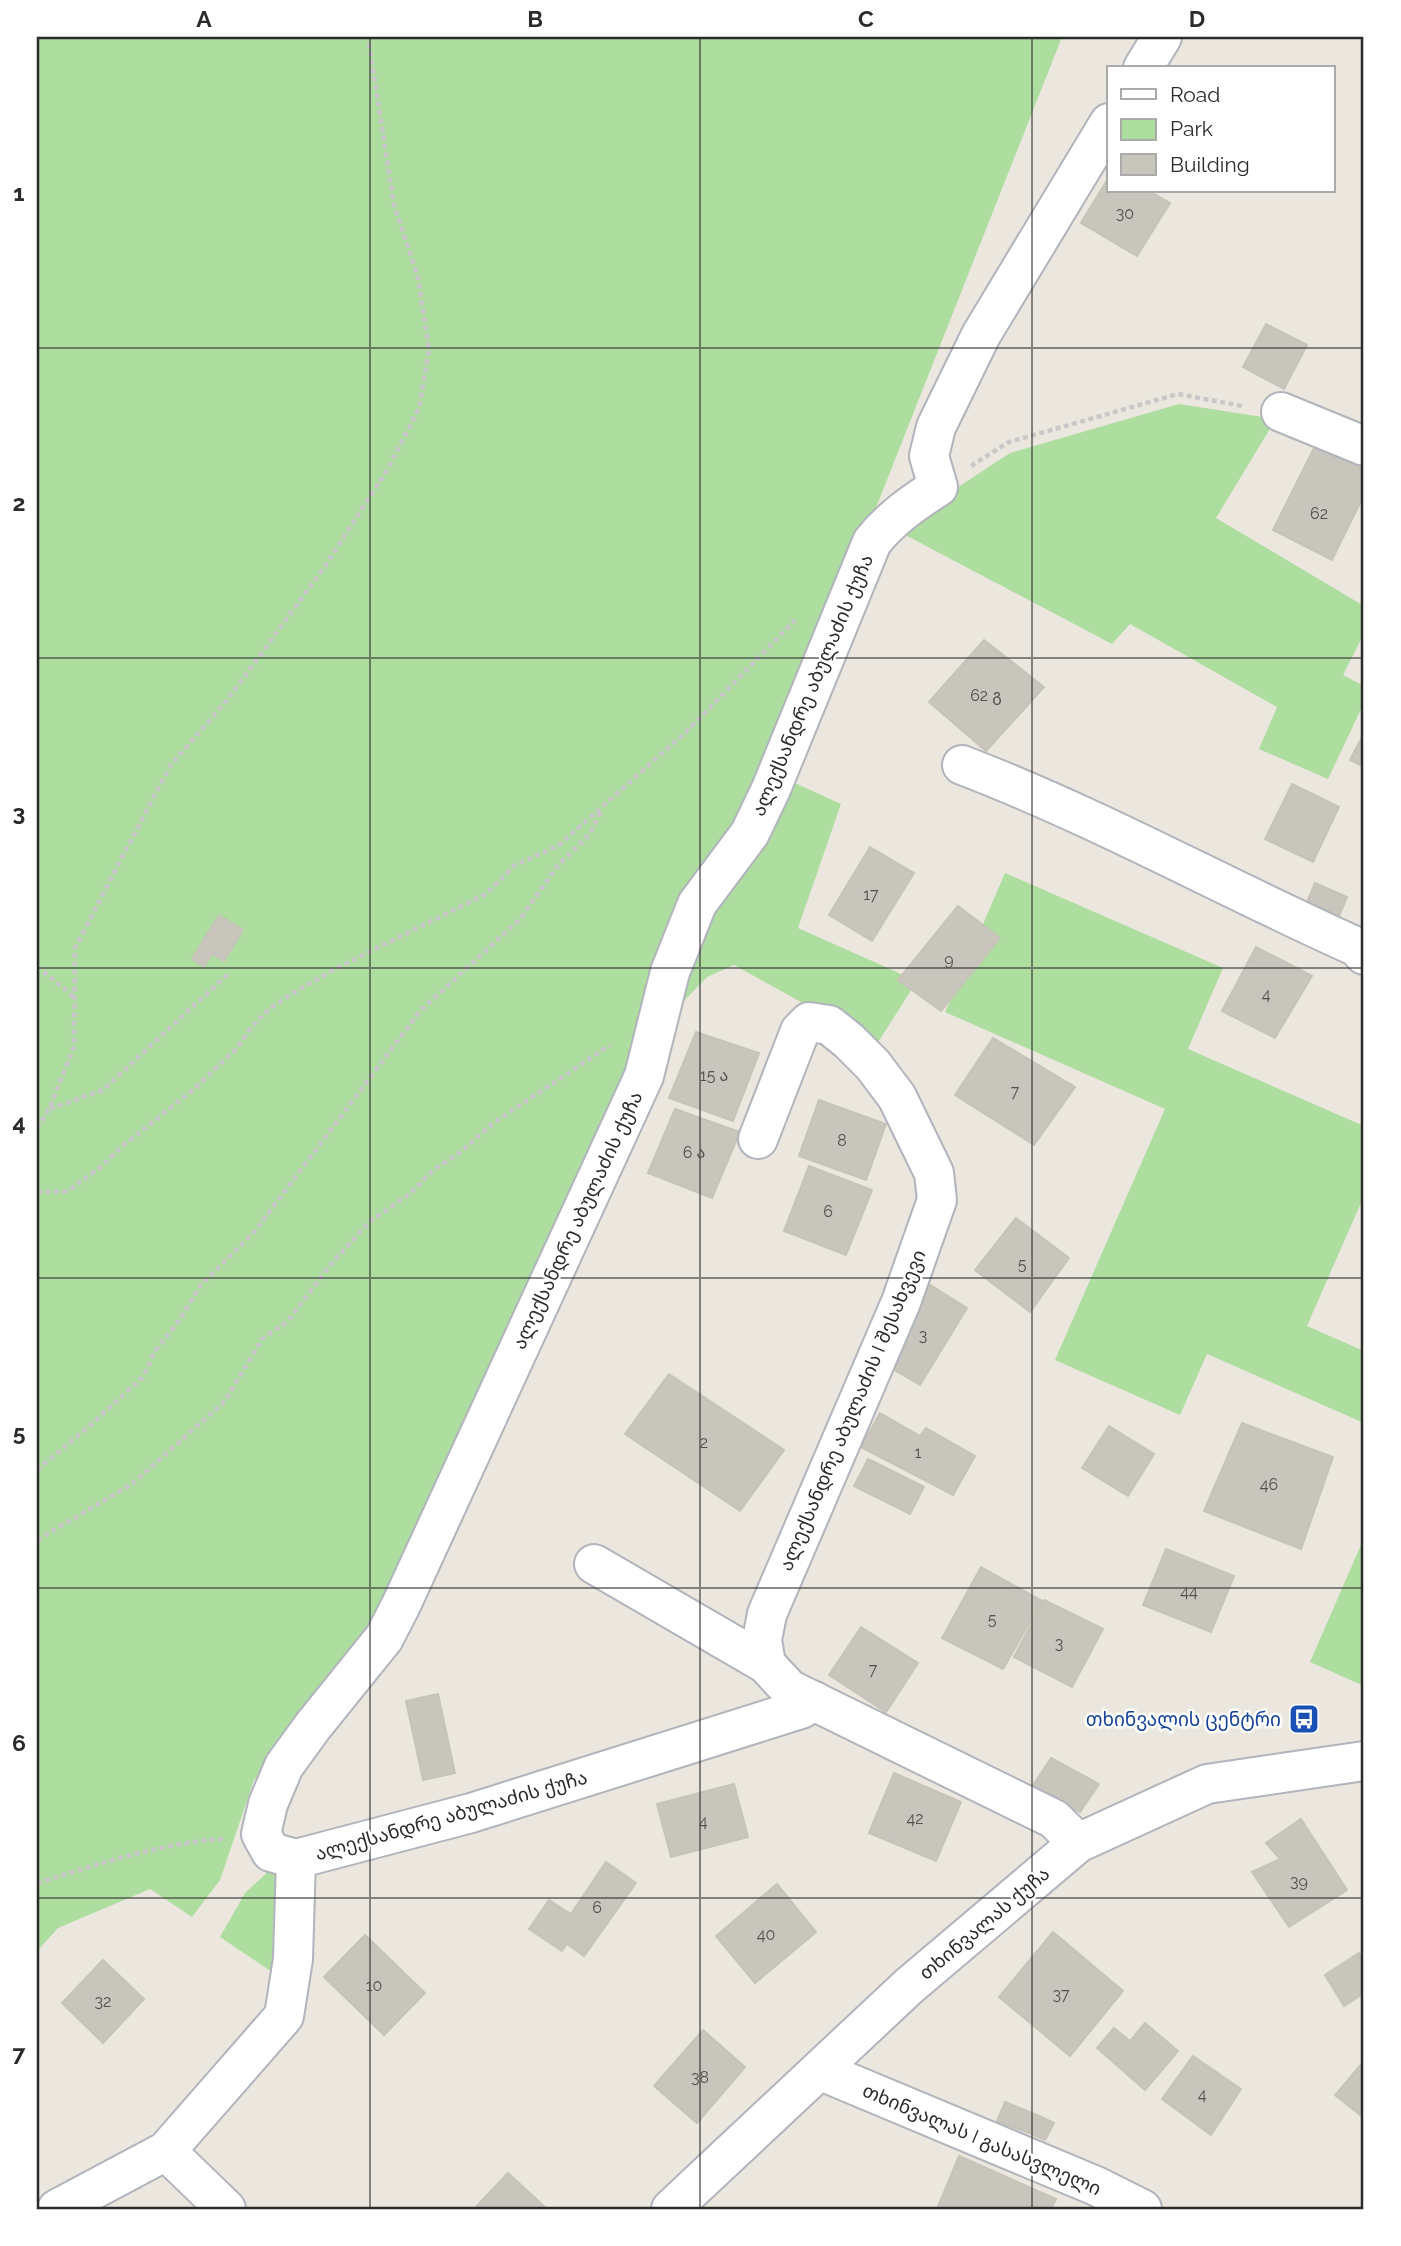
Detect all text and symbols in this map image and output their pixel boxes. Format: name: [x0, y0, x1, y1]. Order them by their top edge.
text: A: [196, 5, 212, 32]
text: B: [527, 5, 543, 32]
text: C: [858, 5, 874, 32]
text: D: [1189, 5, 1205, 32]
legend: [1107, 66, 1334, 192]
text: Road: [1170, 82, 1220, 107]
text: Park: [1170, 116, 1213, 141]
text: Building: [1170, 152, 1250, 177]
text: 1: [13, 179, 25, 206]
house number: 30: [1116, 204, 1134, 223]
text: 2: [13, 489, 25, 516]
house number: 62: [1310, 504, 1328, 523]
street label: ალექსანდრე აბულაძის ქუჩა: [747, 551, 879, 820]
house number: 62 გ: [970, 686, 1002, 705]
text: 3: [13, 799, 25, 826]
house number: 17: [863, 885, 879, 904]
house number: 9: [944, 950, 954, 969]
house number: 4: [1262, 985, 1271, 1004]
house number: 15 ა: [700, 1066, 728, 1085]
house number: 7: [1011, 1082, 1020, 1101]
street label: ალექსანდრე აბულაძის ქუჩა: [507, 1088, 648, 1353]
text: 4: [12, 1109, 26, 1136]
house number: 8: [837, 1131, 847, 1150]
house number: 6 ა: [683, 1143, 705, 1162]
house number: 6: [823, 1202, 833, 1221]
street label: ალექსანდრე აბულაძის I შესახვევი: [774, 1246, 932, 1575]
house number: 5: [1018, 1255, 1027, 1274]
house number: 3: [919, 1326, 927, 1345]
text: 5: [13, 1419, 26, 1446]
house number: 2: [700, 1433, 708, 1452]
house number: 1: [915, 1443, 922, 1462]
house number: 46: [1260, 1475, 1278, 1494]
house number: 44: [1180, 1582, 1198, 1601]
house number: 5: [988, 1610, 997, 1629]
house number: 3: [1055, 1634, 1063, 1653]
house number: 7: [869, 1660, 878, 1679]
bus stop icon: თხინვალის ცენტრი: [1287, 1702, 1321, 1736]
place label: თხინვალის ცენტრი: [1086, 1708, 1281, 1732]
text: 6: [12, 1729, 26, 1756]
street label: ალექსანდრე აბულაძის ქუჩა: [312, 1766, 590, 1866]
house number: 42: [906, 1809, 924, 1828]
house number: 4: [699, 1812, 708, 1831]
street label: თხინვალას ქუჩა: [914, 1862, 1055, 1985]
house number: 39: [1290, 1872, 1308, 1891]
house number: 6: [592, 1898, 602, 1917]
house number: 40: [757, 1925, 775, 1944]
house number: 10: [366, 1976, 382, 1995]
house number: 37: [1052, 1985, 1070, 2004]
house number: 32: [95, 1992, 111, 2011]
text: 7: [13, 2039, 26, 2066]
house number: 38: [691, 2068, 709, 2087]
street label: თხინვალას I გასასვლელი: [859, 2079, 1105, 2201]
house number: 4: [1198, 2085, 1207, 2104]

